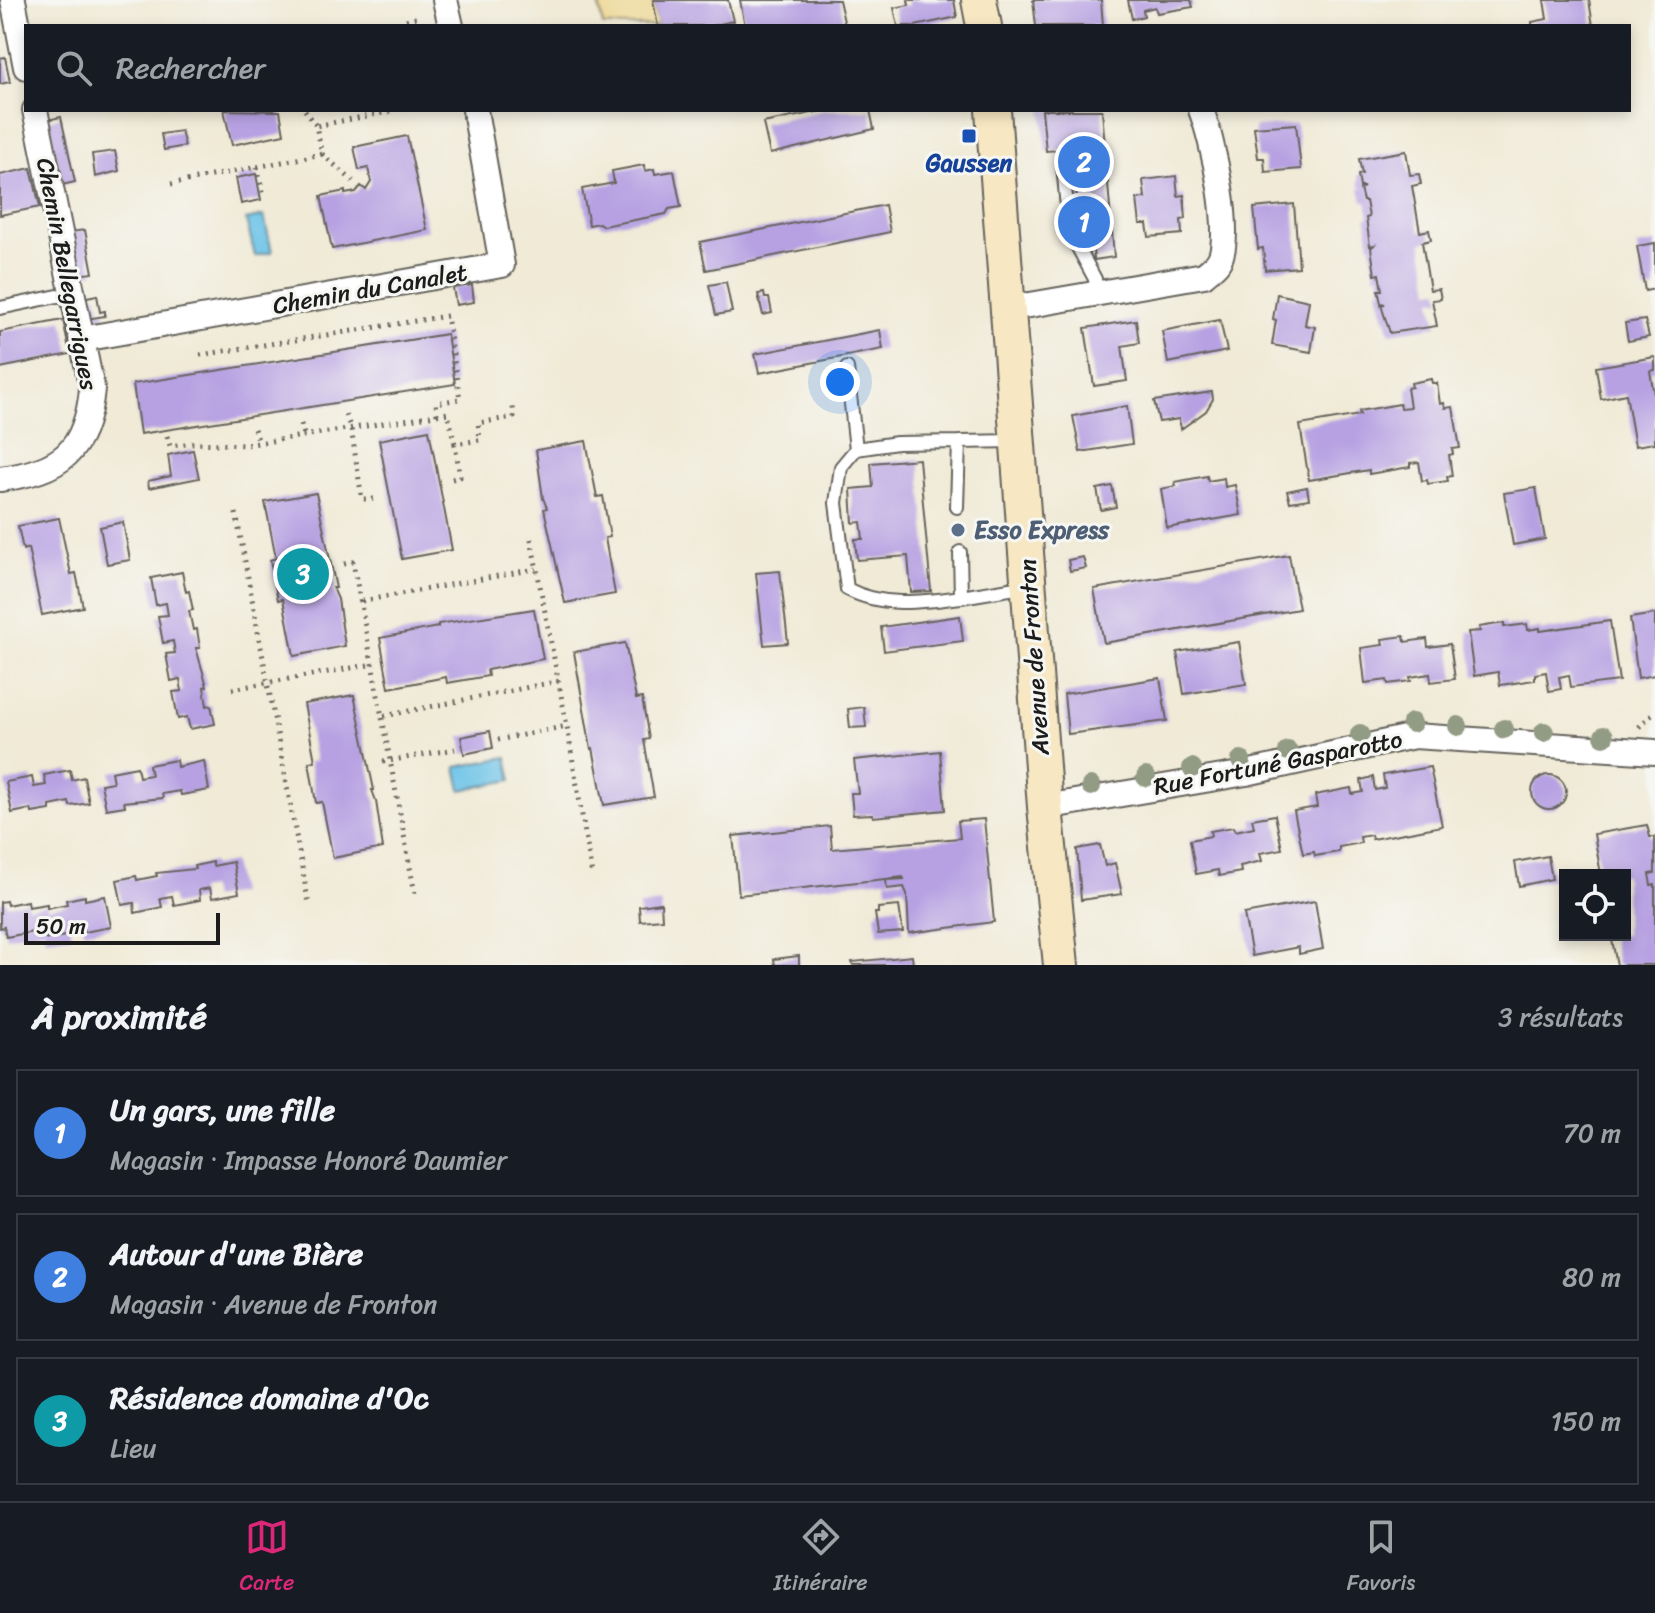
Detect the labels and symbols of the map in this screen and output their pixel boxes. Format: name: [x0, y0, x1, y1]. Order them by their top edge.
marker: Gaussen: [960, 127, 978, 145]
pin: 2: [1058, 132, 1110, 192]
place label: Gaussen: [926, 142, 1012, 184]
street label: Chemin Bellegarrigues: [24, 154, 110, 395]
pin: 1: [1058, 192, 1110, 252]
street label: Chemin du Canalet: [269, 251, 471, 327]
your location: [820, 362, 860, 402]
place label: Esso Express: [974, 509, 1110, 551]
marker: Esso Express: [949, 521, 967, 539]
pin: 3: [277, 544, 329, 604]
street label: Avenue de Fronton: [1006, 557, 1062, 758]
street label: Rue Fortuné Gasparotto: [1150, 718, 1406, 808]
scale bar: [24, 909, 220, 945]

